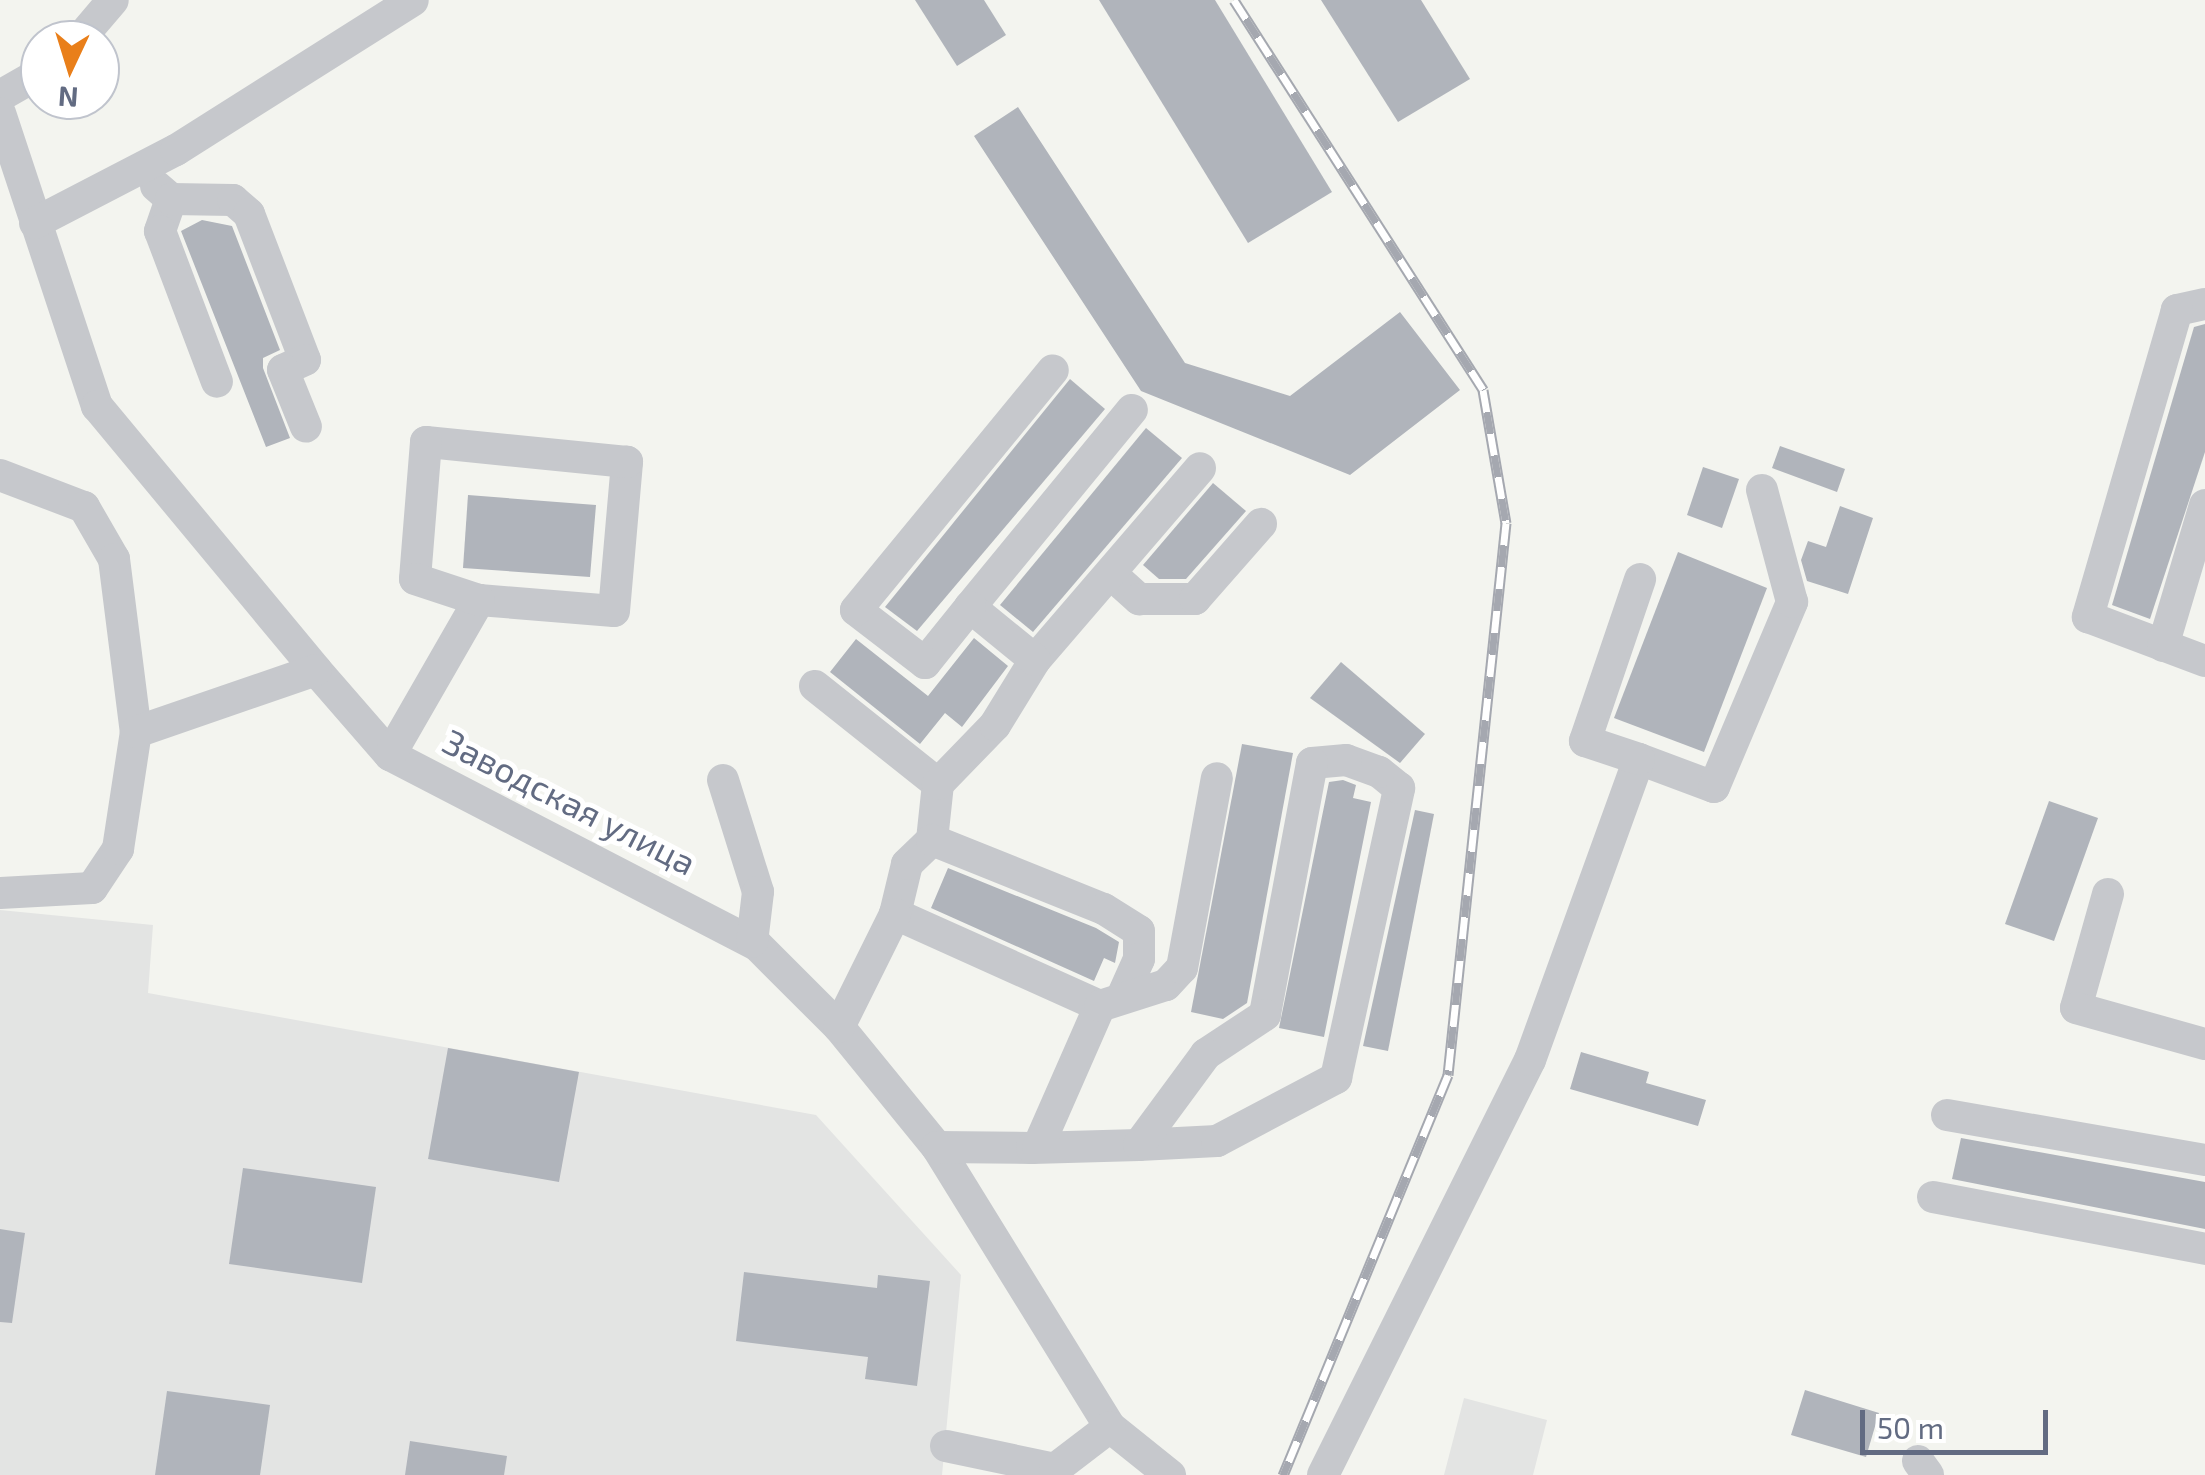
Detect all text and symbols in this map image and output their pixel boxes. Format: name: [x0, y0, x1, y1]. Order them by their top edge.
north arrow: [20, 20, 120, 120]
text: N: [57, 80, 79, 116]
street label: Заводская улица: [437, 719, 703, 883]
scale bar: [1865, 1390, 2052, 1452]
text: 50 m: [1877, 1409, 1944, 1445]

